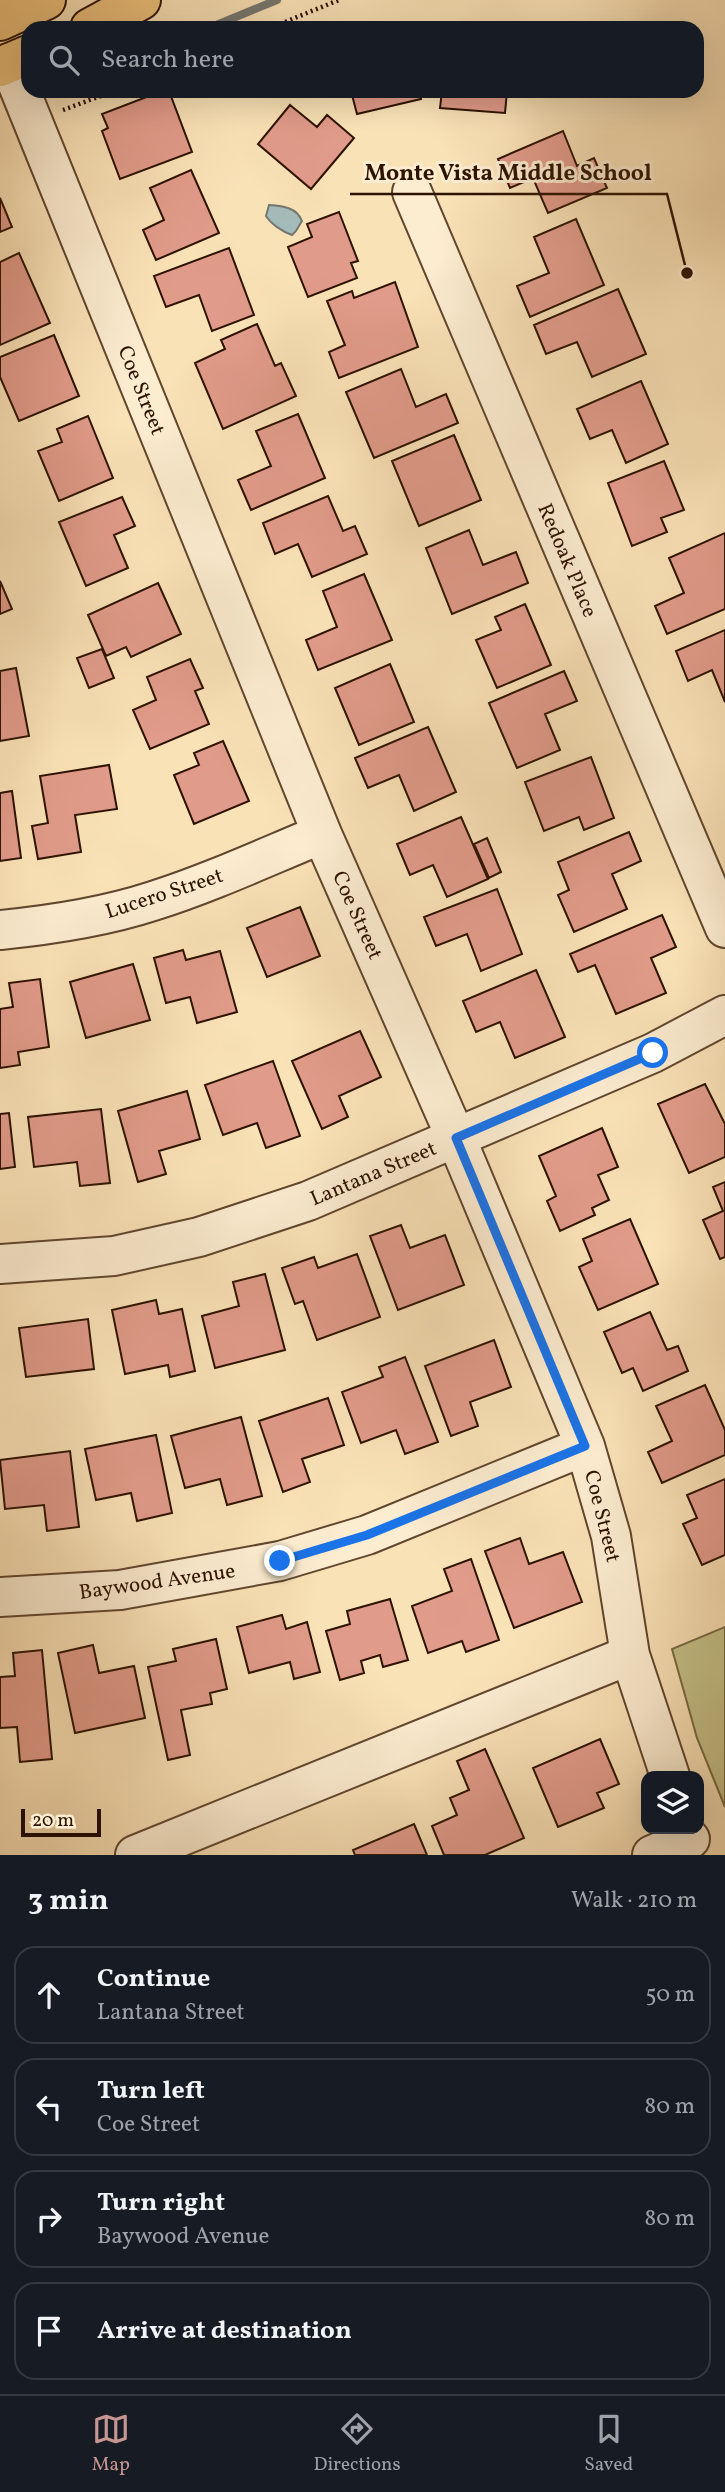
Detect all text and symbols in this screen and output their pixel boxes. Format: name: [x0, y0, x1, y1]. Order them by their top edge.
search box: [21, 21, 704, 98]
icon: search: [45, 41, 83, 79]
text: Search here: [101, 42, 234, 78]
callout: Monte Vista Middle School: [350, 150, 667, 194]
text: Monte Vista Middle School: [364, 158, 652, 190]
street label: Coe Street: [110, 342, 172, 440]
street label: Redoak Place: [530, 499, 604, 622]
street label: Lucero Street: [102, 862, 227, 927]
street label: Coe Street: [324, 867, 389, 964]
route start: [637, 1037, 668, 1068]
street label: Lantana Street: [306, 1135, 441, 1214]
street label: Coe Street: [576, 1467, 627, 1566]
route end: [264, 1545, 295, 1576]
street label: Baywood Avenue: [77, 1557, 237, 1608]
map controls: [641, 1771, 704, 1834]
button: layers: [641, 1771, 704, 1834]
scale bar: [21, 1806, 102, 1838]
text: 20 m: [32, 1808, 74, 1834]
text: 3 min: [28, 1880, 109, 1922]
text: Walk · 210 m: [571, 1885, 697, 1917]
text: Continue: [97, 1961, 210, 1997]
icon: ahead: [30, 1976, 68, 2014]
text: 50 m: [646, 1979, 695, 2011]
text: Lantana Street: [97, 1997, 245, 2029]
text: Turn left: [97, 2073, 205, 2109]
icon: left: [30, 2088, 68, 2126]
text: 80 m: [645, 2091, 695, 2123]
text: Coe Street: [97, 2109, 200, 2141]
text: Turn right: [97, 2185, 225, 2221]
icon: right: [30, 2200, 68, 2238]
text: 80 m: [645, 2203, 695, 2235]
text: Baywood Avenue: [97, 2221, 269, 2253]
icon: arrive: [30, 2312, 68, 2350]
text: Arrive at destination: [97, 2313, 352, 2349]
tab: Map: [92, 2410, 130, 2478]
tab: Directions: [314, 2410, 401, 2478]
tab: Saved: [584, 2410, 633, 2478]

